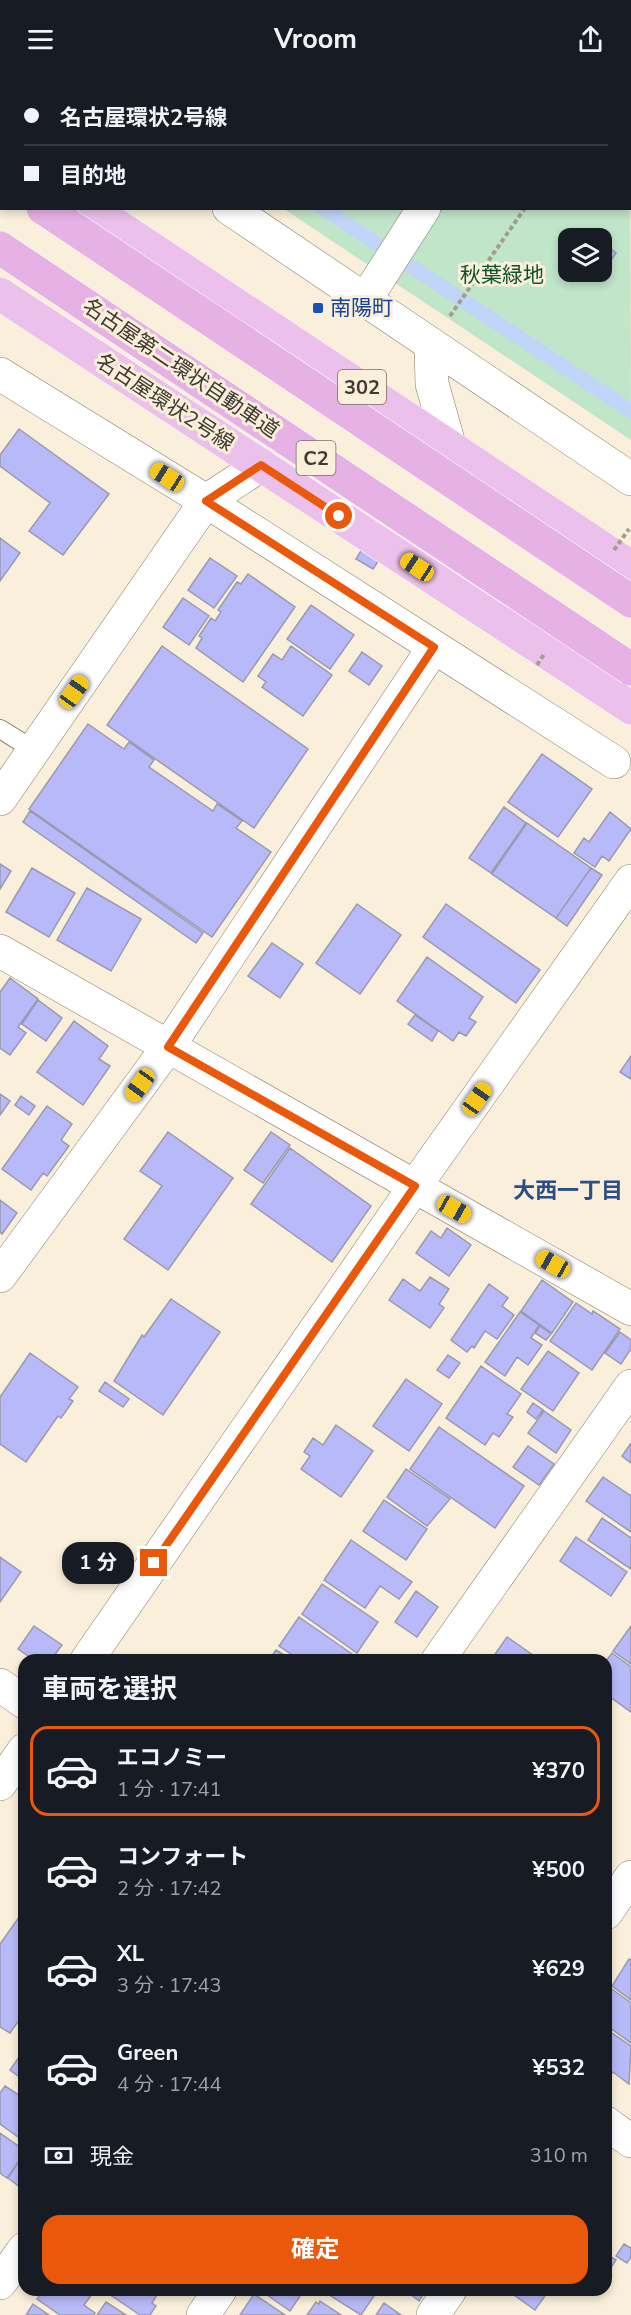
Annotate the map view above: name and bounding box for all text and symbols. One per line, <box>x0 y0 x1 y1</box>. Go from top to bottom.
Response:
text: Vroom <box>274 21 357 58</box>
icon: menu <box>24 23 57 56</box>
icon: share <box>574 23 607 56</box>
text: 名古屋環状2号線 <box>60 103 227 133</box>
text: 目的地 <box>60 161 126 191</box>
map controls <box>558 228 612 282</box>
button: layers <box>558 228 612 282</box>
park label: 秋葉緑地 <box>460 261 544 289</box>
street label: 名古屋第二環状自動車道 <box>77 292 285 444</box>
place label: 南陽町 <box>330 294 393 322</box>
marker: 南陽町 <box>311 301 325 315</box>
street label: 名古屋環状2号線 <box>90 347 240 457</box>
road number: 302 <box>338 370 386 404</box>
road number: C2 <box>296 441 336 475</box>
car <box>147 460 187 494</box>
route start <box>325 502 352 529</box>
car <box>397 550 437 584</box>
car <box>56 672 92 712</box>
car <box>122 1065 158 1105</box>
car <box>459 1079 495 1119</box>
district label: 大西一丁目 <box>513 1176 623 1206</box>
car <box>434 1192 474 1226</box>
car <box>533 1247 573 1281</box>
callout: 1 分 <box>61 1542 133 1584</box>
text: 1 分 <box>79 1549 117 1576</box>
route end <box>140 1549 167 1576</box>
text: 車両を選択 <box>42 1671 177 1708</box>
text: エコノミー <box>117 1743 227 1773</box>
icon: car <box>45 1744 99 1798</box>
text: ¥370 <box>532 1756 585 1786</box>
text: 1 分 · 17:41 <box>117 1776 222 1803</box>
text: コンフォート <box>117 1842 248 1872</box>
icon: car <box>45 1843 99 1897</box>
text: ¥500 <box>532 1855 585 1885</box>
text: 2 分 · 17:42 <box>117 1875 222 1902</box>
text: XL <box>117 1939 144 1969</box>
icon: car <box>45 1942 99 1996</box>
text: ¥629 <box>532 1954 585 1984</box>
text: 3 分 · 17:43 <box>117 1972 222 1999</box>
text: Green <box>117 2038 178 2068</box>
icon: car <box>45 2041 99 2095</box>
text: ¥532 <box>532 2053 585 2083</box>
text: 4 分 · 17:44 <box>117 2071 222 2098</box>
icon: cash <box>42 2139 75 2172</box>
text: 現金 <box>90 2142 134 2172</box>
text: 310 m <box>530 2142 588 2169</box>
button: 確定 <box>42 2215 588 2284</box>

